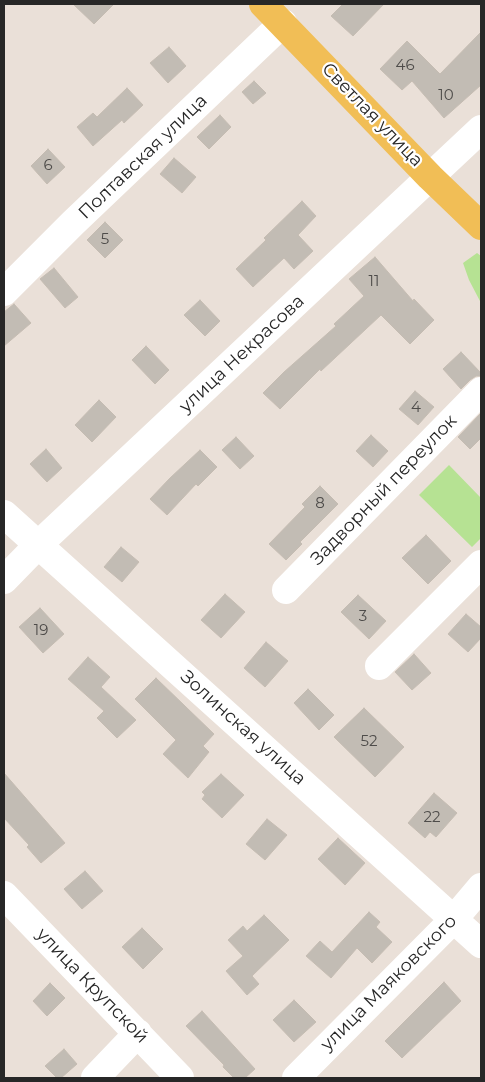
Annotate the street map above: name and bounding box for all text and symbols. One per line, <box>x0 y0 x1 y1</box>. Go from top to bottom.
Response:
house number: 46 <box>395 57 415 75</box>
street label: Светлая улица <box>317 59 427 171</box>
house number: 10 <box>438 87 454 105</box>
street label: Полтавская улица <box>74 90 212 224</box>
house number: 6 <box>43 157 53 175</box>
house number: 5 <box>101 231 109 249</box>
house number: 11 <box>369 273 379 291</box>
street label: улица Некрасова <box>175 291 309 417</box>
house number: 4 <box>411 399 421 417</box>
street label: Задворный переулок <box>306 410 462 570</box>
house number: 8 <box>315 495 325 513</box>
house number: 3 <box>359 608 367 626</box>
house number: 19 <box>34 622 48 640</box>
street label: Золинская улица <box>176 666 310 790</box>
house number: 52 <box>361 733 377 751</box>
house number: 22 <box>423 809 441 827</box>
street label: улица Маяковского <box>316 910 462 1056</box>
street label: улица Крупской <box>32 924 152 1048</box>

